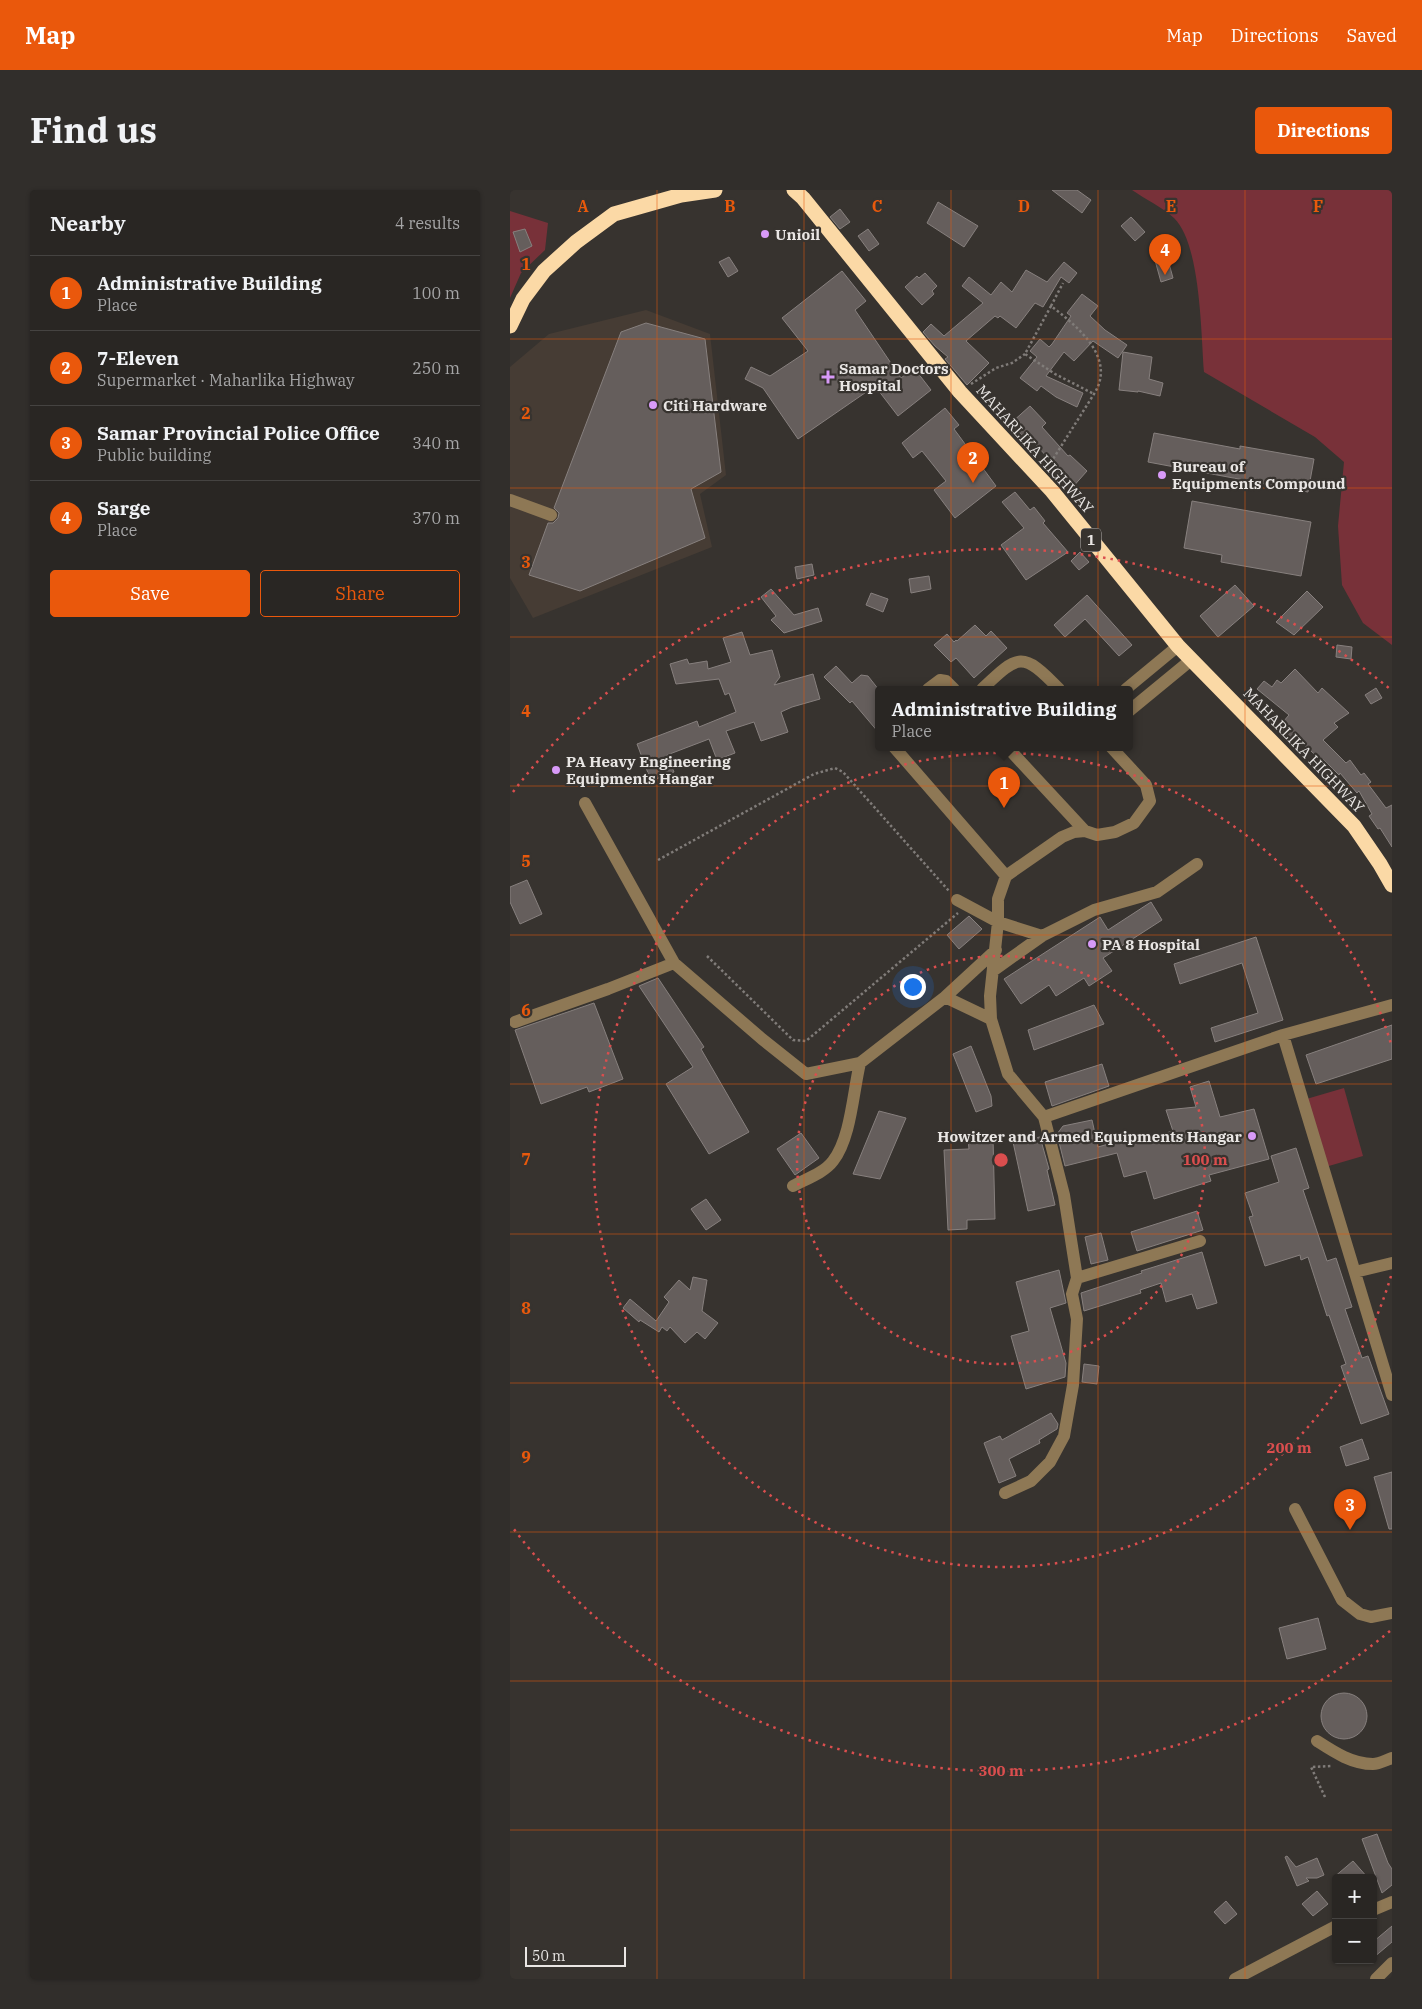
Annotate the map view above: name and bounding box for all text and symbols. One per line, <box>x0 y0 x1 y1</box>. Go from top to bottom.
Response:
text: Map <box>25 19 75 51</box>
text: Map <box>1166 24 1203 47</box>
text: Directions <box>1231 24 1319 47</box>
text: Saved <box>1347 24 1397 47</box>
text: Find us <box>30 107 157 153</box>
button: Directions <box>1255 107 1392 154</box>
text: A <box>577 196 589 216</box>
text: B <box>724 196 736 216</box>
text: C <box>872 196 882 216</box>
text: D <box>1018 196 1030 216</box>
text: E <box>1166 196 1176 216</box>
text: F <box>1313 196 1323 216</box>
text: Nearby <box>50 209 126 237</box>
text: 4 results <box>395 213 460 233</box>
place label: Unioil <box>775 225 820 244</box>
marker: Unioil <box>759 228 771 240</box>
pin: 4 <box>1149 234 1181 275</box>
text: 1 <box>521 254 531 274</box>
text: Administrative Building <box>97 271 322 295</box>
text: 1 <box>61 283 71 303</box>
text: 100 m <box>412 283 460 303</box>
text: Place <box>97 295 137 315</box>
text: 7-Eleven <box>97 346 179 370</box>
text: 2 <box>61 358 71 378</box>
text: 250 m <box>412 358 460 378</box>
place label: Samar Doctors Hospital <box>839 359 949 395</box>
text: Supermarket · Maharlika Highway <box>97 370 355 390</box>
marker: Samar Doctors Hospital <box>821 370 835 384</box>
street label: MAHARLIKA HIGHWAY <box>972 381 1098 518</box>
place label: Citi Hardware <box>663 396 767 415</box>
marker: Citi Hardware <box>647 399 659 411</box>
text: 2 <box>521 403 531 423</box>
text: Samar Provincial Police Office <box>97 421 380 445</box>
text: 3 <box>61 433 71 453</box>
text: 340 m <box>412 433 460 453</box>
pin: 2 <box>957 442 989 483</box>
text: Public building <box>97 445 211 465</box>
place label: Bureau of Equipments Compound <box>1172 457 1346 493</box>
marker: Bureau of Equipments Compound <box>1156 469 1168 481</box>
text: Sarge <box>97 496 151 520</box>
text: 4 <box>61 508 71 528</box>
text: 370 m <box>412 508 460 528</box>
text: Place <box>97 520 137 540</box>
road number: 1 <box>1081 528 1101 552</box>
text: 3 <box>521 552 531 572</box>
button: Save <box>50 570 250 617</box>
button: Share <box>260 570 460 617</box>
street label: MAHARLIKA HIGHWAY <box>1239 683 1369 817</box>
popup <box>875 686 1133 751</box>
text: Administrative Building <box>892 697 1116 721</box>
text: 4 <box>521 701 531 721</box>
text: Place <box>892 721 932 741</box>
place label: PA Heavy Engineering Equipments Hangar <box>566 752 731 788</box>
marker: PA Heavy Engineering Equipments Hangar <box>550 764 562 776</box>
pin: 1 <box>988 767 1020 808</box>
text: 5 <box>521 851 531 871</box>
place label: PA 8 Hospital <box>1102 935 1200 954</box>
marker: PA 8 Hospital <box>1086 938 1098 950</box>
your location <box>900 974 926 1000</box>
text: 6 <box>521 1000 531 1020</box>
place label: Howitzer and Armed Equipments Hangar <box>937 1127 1243 1146</box>
marker: Howitzer and Armed Equipments Hangar <box>1246 1130 1258 1142</box>
text: 7 <box>521 1149 531 1169</box>
text: 100 m <box>1182 1150 1228 1169</box>
centre of rings <box>992 1151 1010 1169</box>
text: 8 <box>521 1298 531 1318</box>
text: 200 m <box>1266 1438 1312 1457</box>
text: 9 <box>521 1447 531 1467</box>
pin: 3 <box>1334 1489 1366 1530</box>
text: 300 m <box>978 1761 1024 1780</box>
map controls <box>1332 1874 1377 1964</box>
button: + <box>1332 1874 1377 1919</box>
button: − <box>1332 1919 1377 1964</box>
scale bar <box>525 1944 626 1967</box>
text: 50 m <box>532 1947 565 1965</box>

